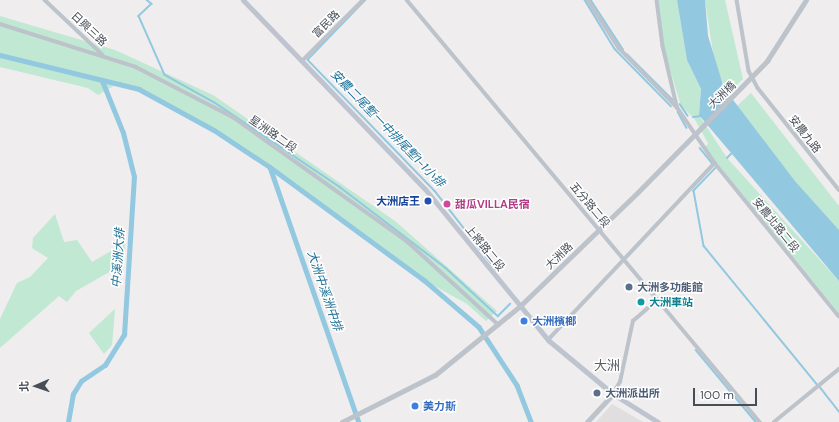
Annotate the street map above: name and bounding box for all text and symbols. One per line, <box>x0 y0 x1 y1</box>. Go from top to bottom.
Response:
street label: 富民路 <box>310 8 342 40</box>
street label: 日興三路 <box>68 9 110 49</box>
water label: 安農二尾塹一中排尾塹1-1小排 <box>327 67 447 191</box>
street label: 大洲橋 <box>706 79 738 111</box>
street label: 星洲路二段 <box>247 113 299 155</box>
street label: 安農九路 <box>786 113 824 155</box>
street label: 五分路二段 <box>567 180 613 230</box>
place label: 大洲店王 <box>376 194 420 208</box>
street label: 安農北路二段 <box>750 195 802 255</box>
marker: 大洲店王 <box>423 196 433 206</box>
place label: 甜瓜VILLA民宿 <box>455 197 530 211</box>
marker: 甜瓜VILLA民宿 <box>442 199 452 209</box>
street label: 上將路二段 <box>463 222 507 274</box>
water label: 中溪洲大排 <box>110 228 128 288</box>
street label: 大洲路 <box>543 240 575 272</box>
water label: 大洲中溪洲中排 <box>304 249 344 333</box>
place label: 大洲多功能館 <box>637 280 703 294</box>
marker: 大洲多功能館 <box>624 282 634 292</box>
place label: 大洲車站 <box>649 295 693 309</box>
marker: 大洲車站 <box>636 297 646 307</box>
place label: 大洲檳榔 <box>532 314 576 328</box>
marker: 大洲檳榔 <box>519 316 529 326</box>
district label: 大洲 <box>594 358 620 374</box>
north arrow <box>16 366 56 406</box>
scale bar <box>695 380 759 406</box>
text: 北 <box>17 381 31 392</box>
place label: 大洲派出所 <box>605 386 660 400</box>
text: 100 m <box>700 387 734 403</box>
marker: 大洲派出所 <box>592 388 602 398</box>
place label: 美力斯 <box>423 399 456 413</box>
marker: 美力斯 <box>410 401 420 411</box>

